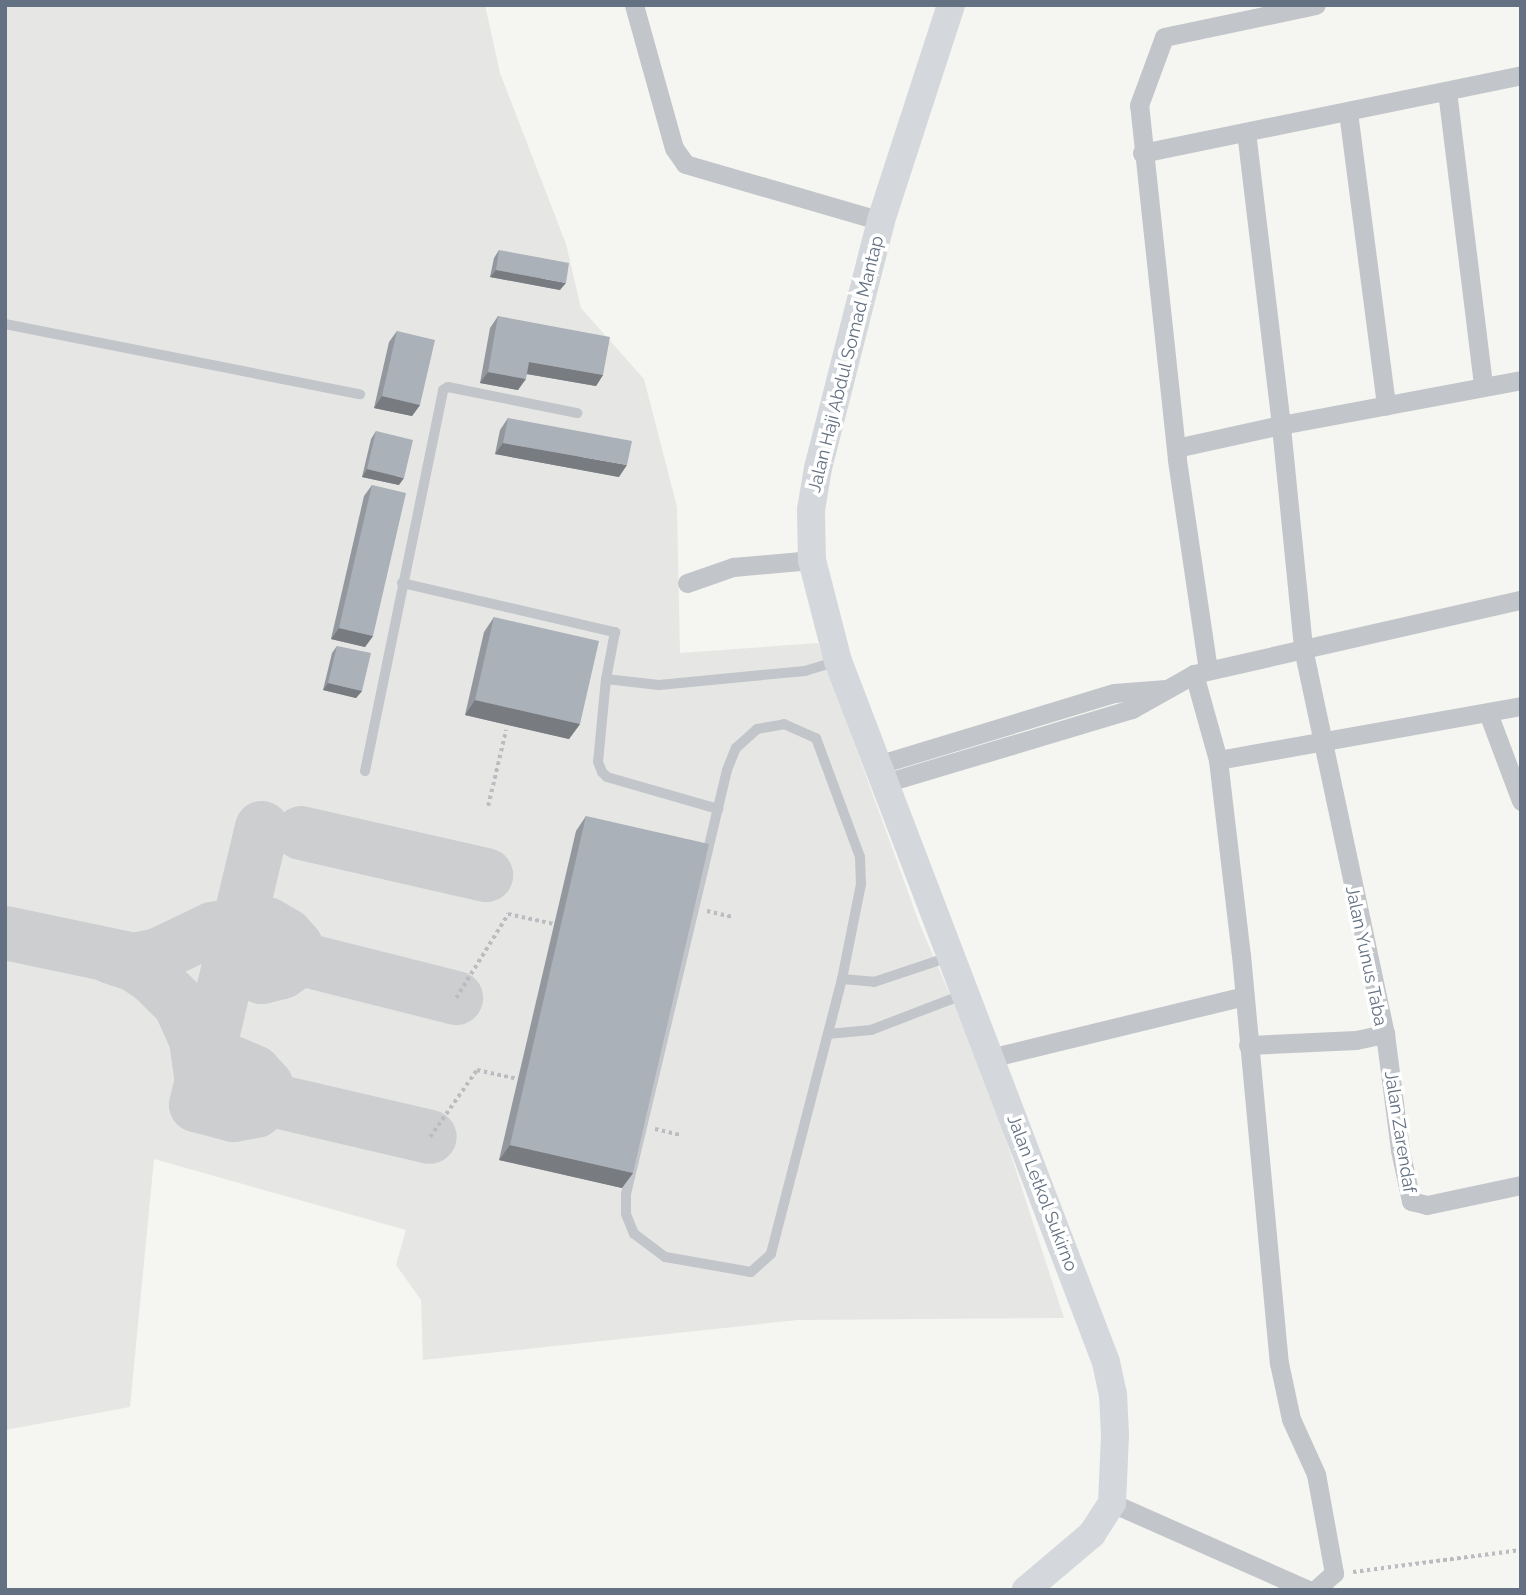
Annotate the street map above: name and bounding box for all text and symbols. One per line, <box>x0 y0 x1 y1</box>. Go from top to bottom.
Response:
street label: Jalan Haji Abdul Somad Mantap <box>803 233 889 495</box>
street label: Jalan Yunus Taba <box>1340 883 1392 1029</box>
street label: Jalan Zarendaf <box>1380 1069 1420 1195</box>
street label: Jalan Letkol Sukirno <box>1002 1111 1082 1275</box>

